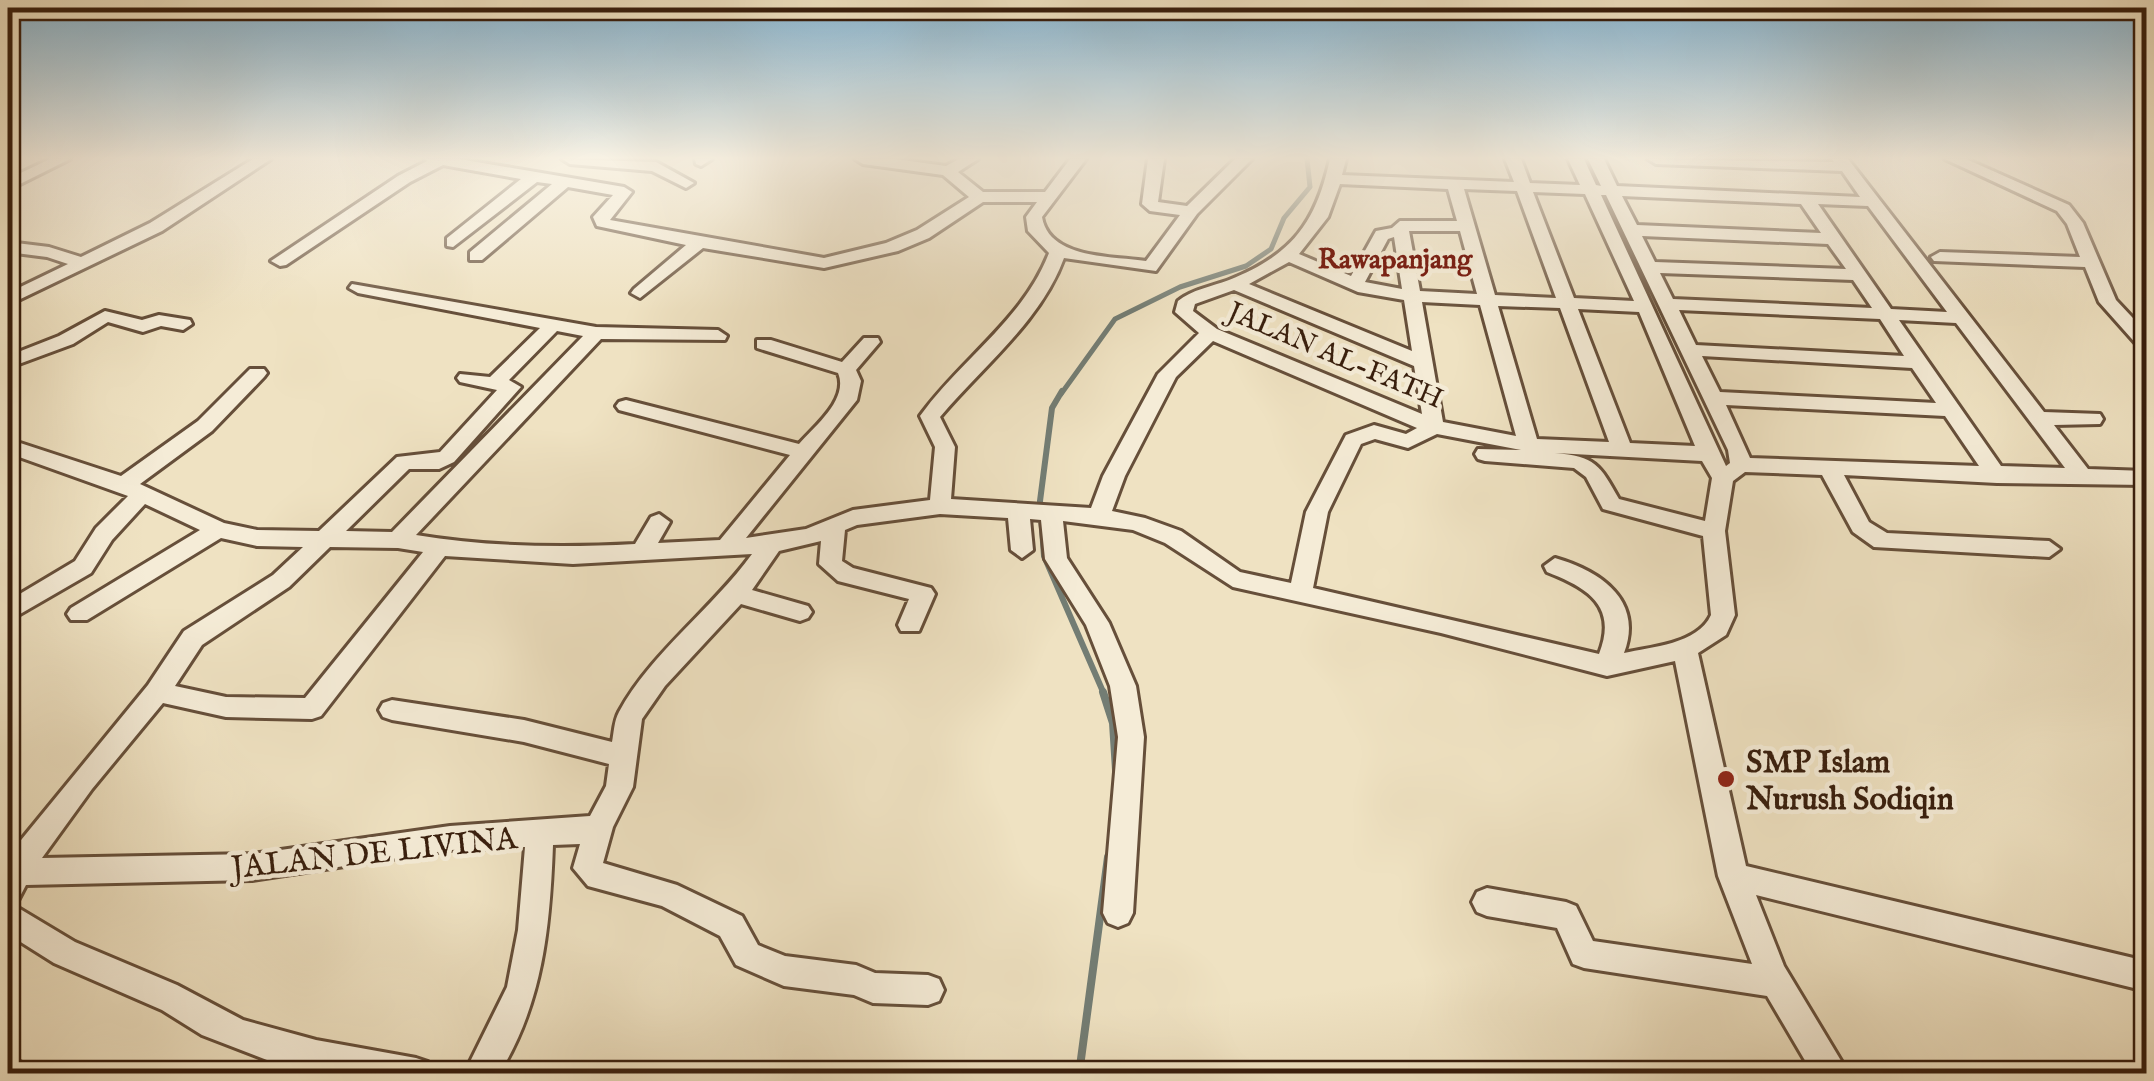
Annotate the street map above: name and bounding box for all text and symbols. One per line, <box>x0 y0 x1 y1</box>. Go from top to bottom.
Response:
district label: Rawapanjang <box>1318 243 1473 278</box>
street label: JALAN AL-FATH <box>1219 294 1448 417</box>
place label: SMP Islam Nurush Sodiqin <box>1745 743 1954 821</box>
marker: SMP Islam Nurush Sodiqin <box>1715 768 1737 790</box>
street label: JALAN DE LIVINA <box>226 819 521 890</box>

